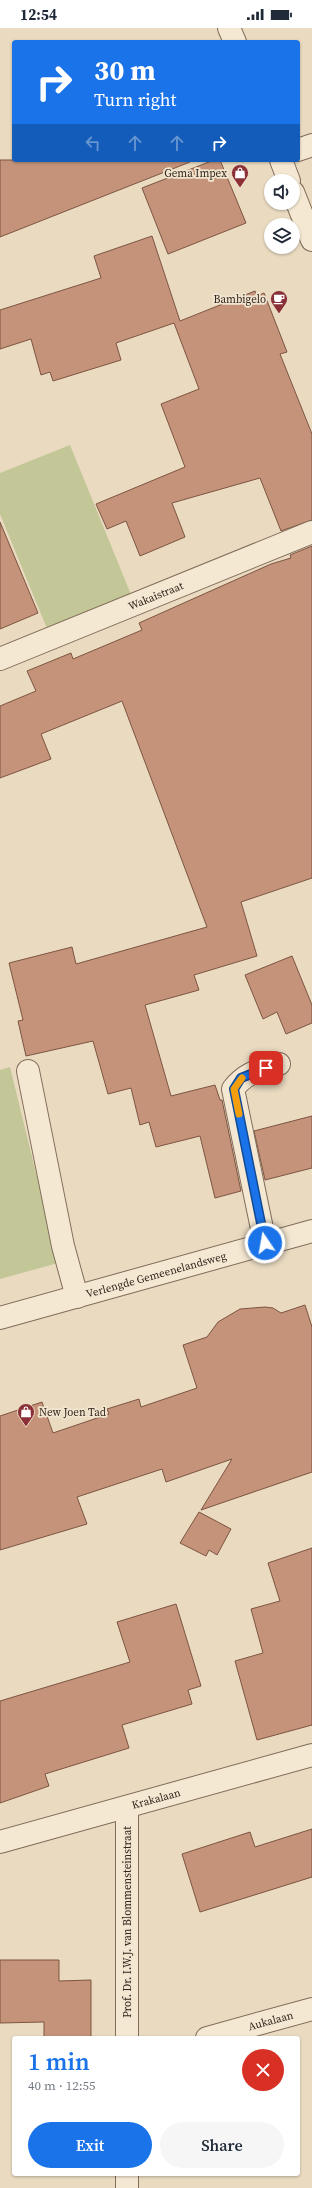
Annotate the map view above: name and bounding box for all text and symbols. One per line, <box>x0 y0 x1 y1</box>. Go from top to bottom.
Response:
text: 12:54 <box>20 4 57 25</box>
text: 30 m <box>94 51 156 89</box>
icon: right <box>28 56 80 108</box>
text: Turn right <box>94 87 176 112</box>
icon: left <box>82 132 104 154</box>
icon: ahead <box>124 132 146 154</box>
icon: ahead <box>166 132 188 154</box>
icon: right <box>208 132 230 154</box>
shop icon: Gema Impex <box>230 163 250 188</box>
place label: Gema Impex <box>164 166 227 181</box>
map controls <box>264 174 300 254</box>
button: sound <box>264 174 300 210</box>
button: layers <box>264 218 300 254</box>
cafe icon: Bambigelo <box>269 289 289 314</box>
place label: Bambigelo <box>214 292 266 307</box>
street label: Wakaistraat <box>126 578 186 614</box>
pin <box>249 1051 283 1085</box>
icon: arrive <box>255 1057 277 1079</box>
position arrow <box>244 1222 286 1264</box>
street label: Verlengde Gemeenelandsweg <box>84 1248 228 1302</box>
shop icon: New Joen Tad <box>16 1402 36 1427</box>
place label: New Joen Tad <box>39 1405 107 1420</box>
street label: Krakalaan <box>130 1785 183 1813</box>
street label: Prof. Dr. I.W.J. van Blommensteinstraat <box>120 1826 135 2018</box>
street label: Aukalaan <box>247 2007 295 2034</box>
text: 1 min <box>28 2045 90 2078</box>
button: close <box>242 2049 284 2091</box>
text: 40 m · 12:55 <box>28 2077 96 2094</box>
button: Exit <box>28 2122 152 2168</box>
button: Share <box>160 2122 284 2168</box>

